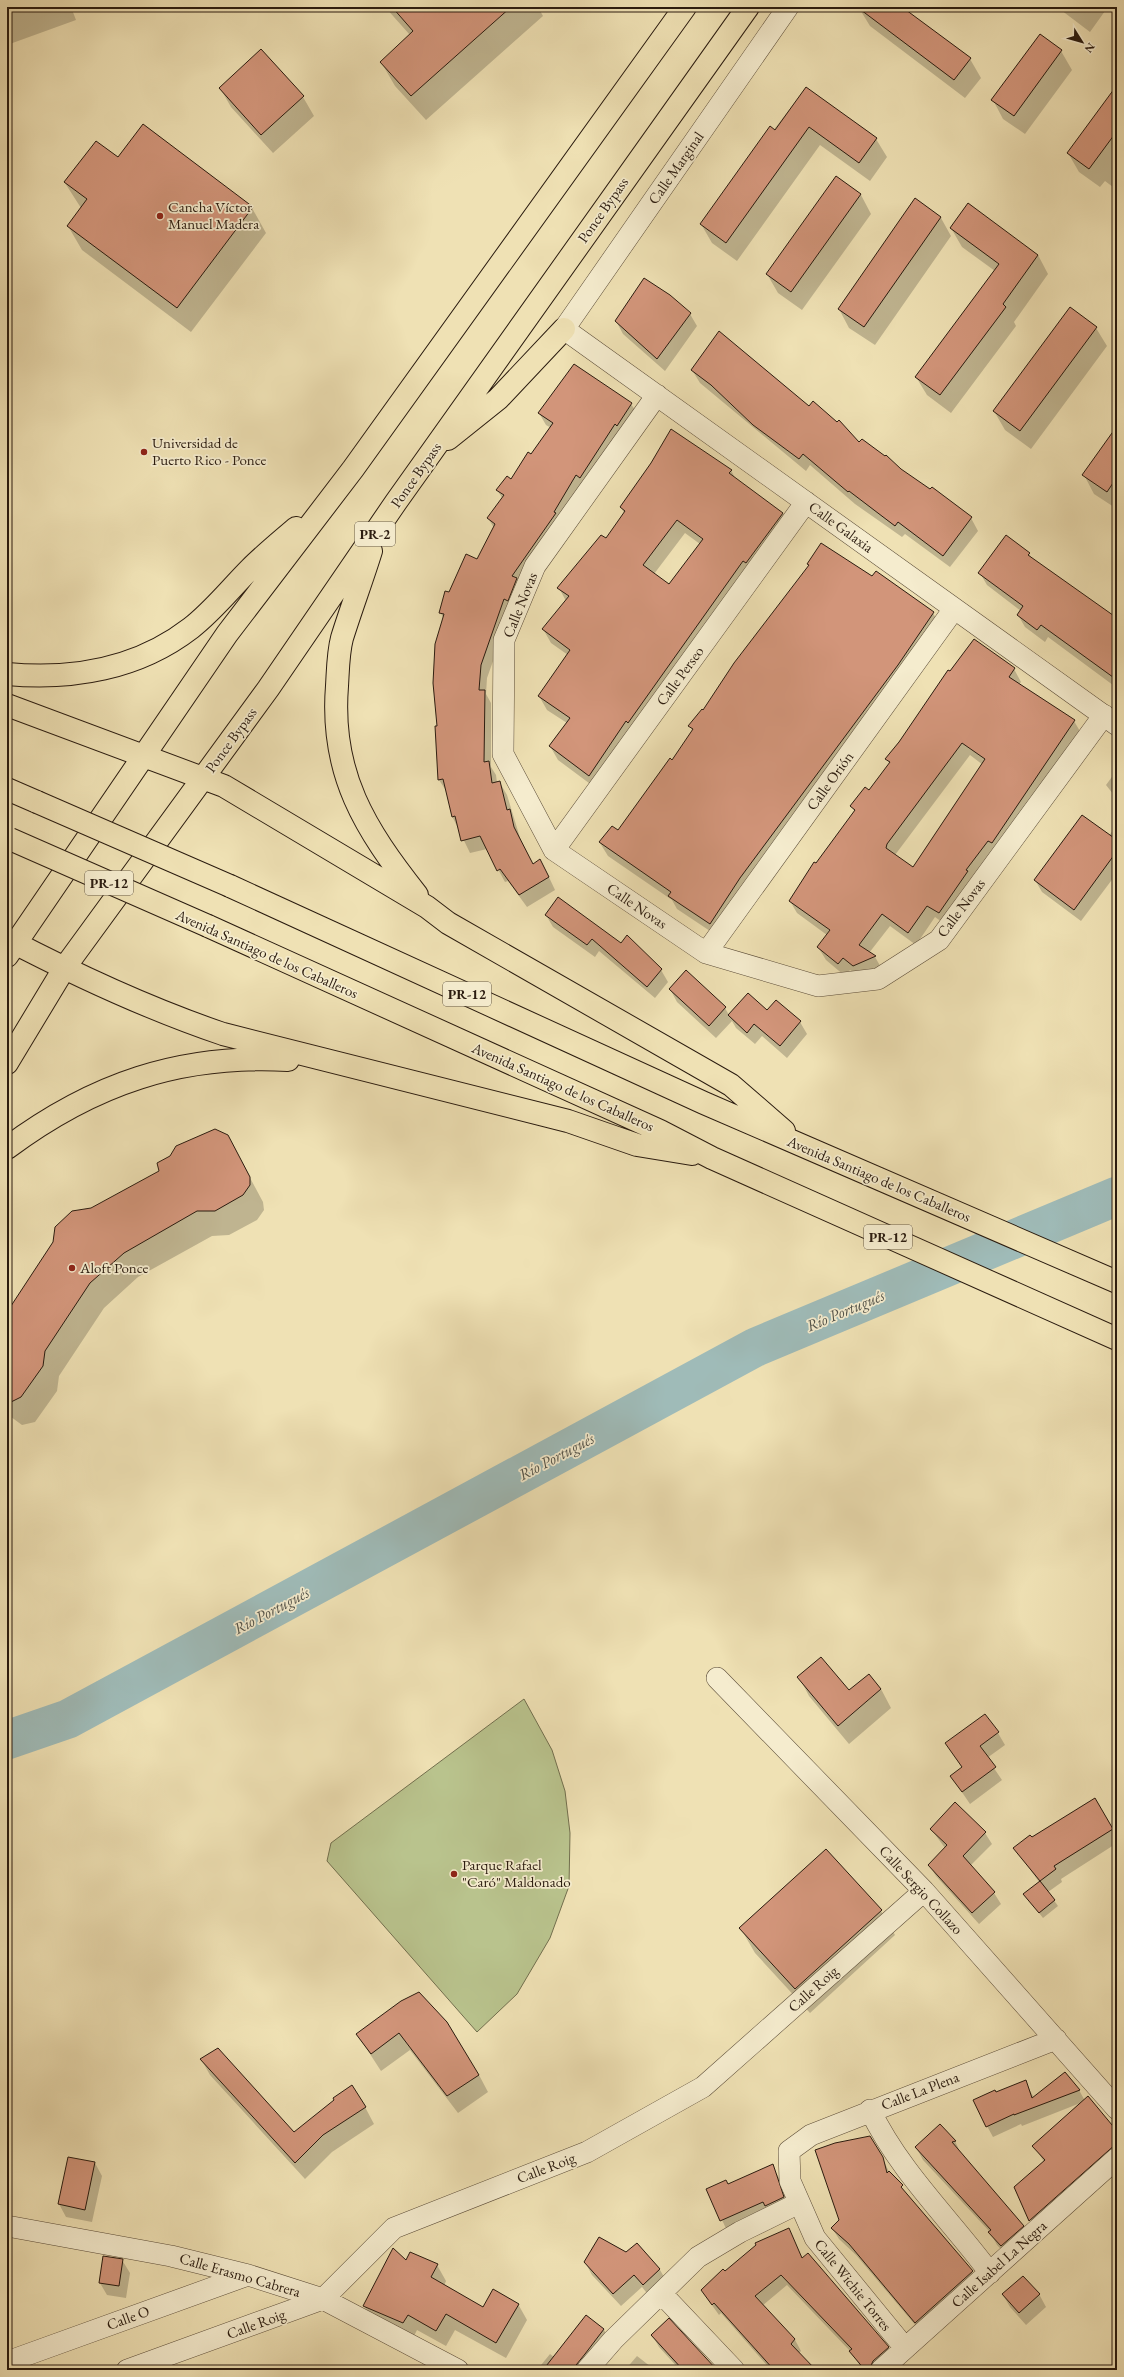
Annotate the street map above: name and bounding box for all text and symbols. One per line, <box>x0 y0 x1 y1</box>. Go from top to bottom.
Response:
north arrow <box>1062 22 1102 62</box>
text: N <box>1082 40 1098 56</box>
street label: Calle Marginal <box>644 127 708 208</box>
street label: Ponce Bypass <box>573 173 632 246</box>
place label: Cancha Víctor Manuel Madera <box>168 197 259 233</box>
marker: Cancha Víctor Manuel Madera <box>155 211 165 221</box>
place label: Universidad de Puerto Rico - Ponce <box>152 433 267 469</box>
street label: Ponce Bypass <box>386 438 445 511</box>
marker: Universidad de Puerto Rico - Ponce <box>139 447 149 457</box>
street label: Calle Galaxia <box>805 497 877 556</box>
road number: PR-2 <box>355 522 395 546</box>
street label: Calle Novas <box>498 569 541 640</box>
street label: Calle Perseo <box>652 642 708 709</box>
street label: Ponce Bypass <box>201 703 261 776</box>
street label: Calle Orión <box>802 747 857 814</box>
road number: PR-12 <box>85 871 133 895</box>
street label: Calle Novas <box>932 874 989 941</box>
street label: Calle Novas <box>603 878 671 933</box>
street label: Avenida Santiago de los Caballeros <box>172 904 361 1002</box>
road number: PR-12 <box>443 982 491 1006</box>
street label: Avenida Santiago de los Caballeros <box>468 1037 657 1135</box>
street label: Avenida Santiago de los Caballeros <box>784 1131 974 1226</box>
road number: PR-12 <box>864 1225 912 1249</box>
place label: Aloft Ponce <box>79 1258 149 1277</box>
marker: Aloft Ponce <box>67 1263 77 1273</box>
water label: Río Portugués <box>803 1284 888 1336</box>
water label: Río Portugués <box>515 1427 598 1485</box>
water label: Río Portugués <box>230 1581 313 1639</box>
street label: Calle Sergio Collazo <box>875 1841 968 1938</box>
place label: Parque Rafael "Caró" Maldonado <box>462 1855 571 1891</box>
marker: Parque Rafael "Caró" Maldonado <box>449 1869 459 1879</box>
street label: Calle Roig <box>784 1961 842 2016</box>
street label: Calle La Plena <box>878 2067 962 2114</box>
street label: Calle Roig <box>514 2148 578 2187</box>
street label: Calle Isabel La Negra <box>947 2216 1050 2311</box>
street label: Calle Wichie Torres <box>811 2235 896 2335</box>
street label: Calle Erasmo Cabrera <box>177 2248 303 2301</box>
street label: Calle O <box>104 2301 152 2334</box>
street label: Calle Roig <box>224 2304 288 2343</box>

